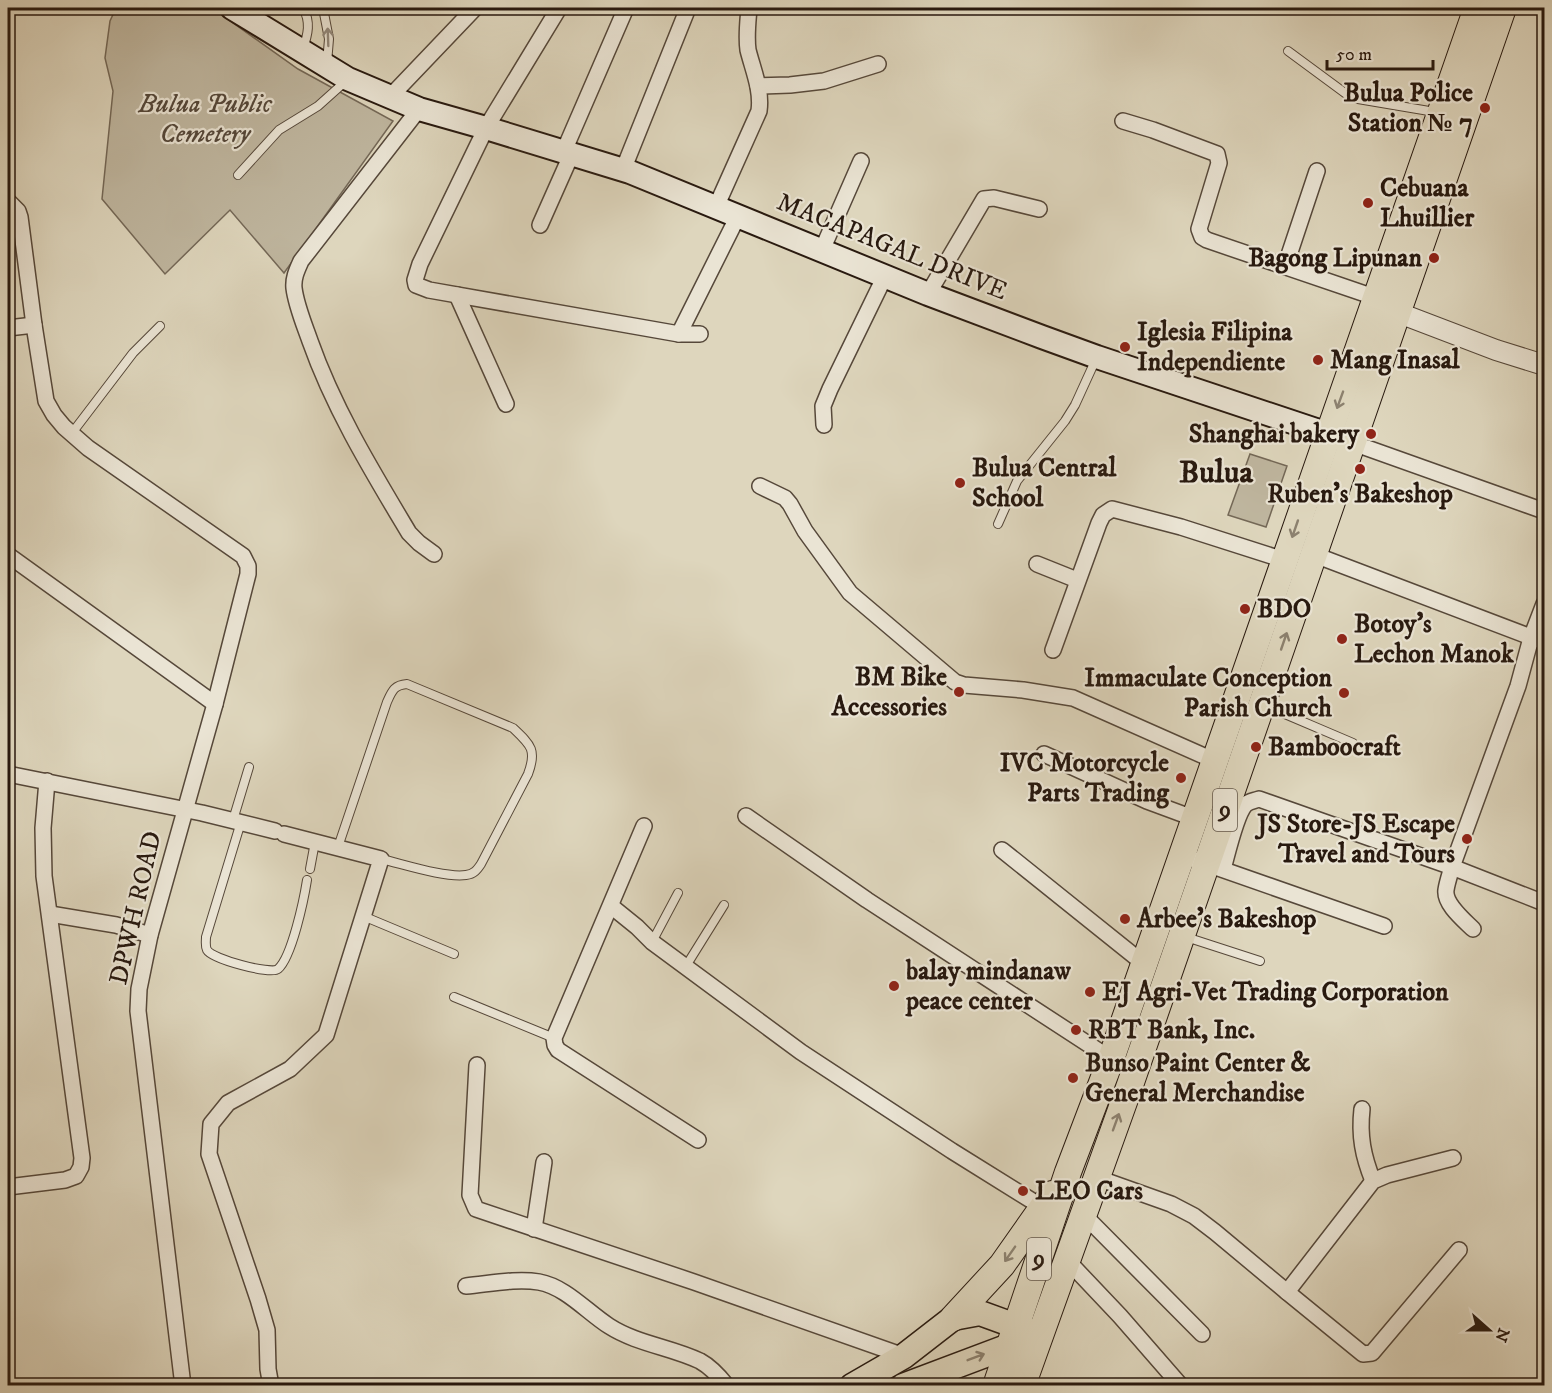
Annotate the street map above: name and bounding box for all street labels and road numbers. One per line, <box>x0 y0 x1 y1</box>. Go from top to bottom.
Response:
street label: MACAPAGAL DRIVE <box>772 186 1012 308</box>
road number: 9 <box>1213 789 1237 831</box>
street label: DPWH ROAD <box>102 828 170 988</box>
road number: 9 <box>1027 1238 1051 1280</box>

